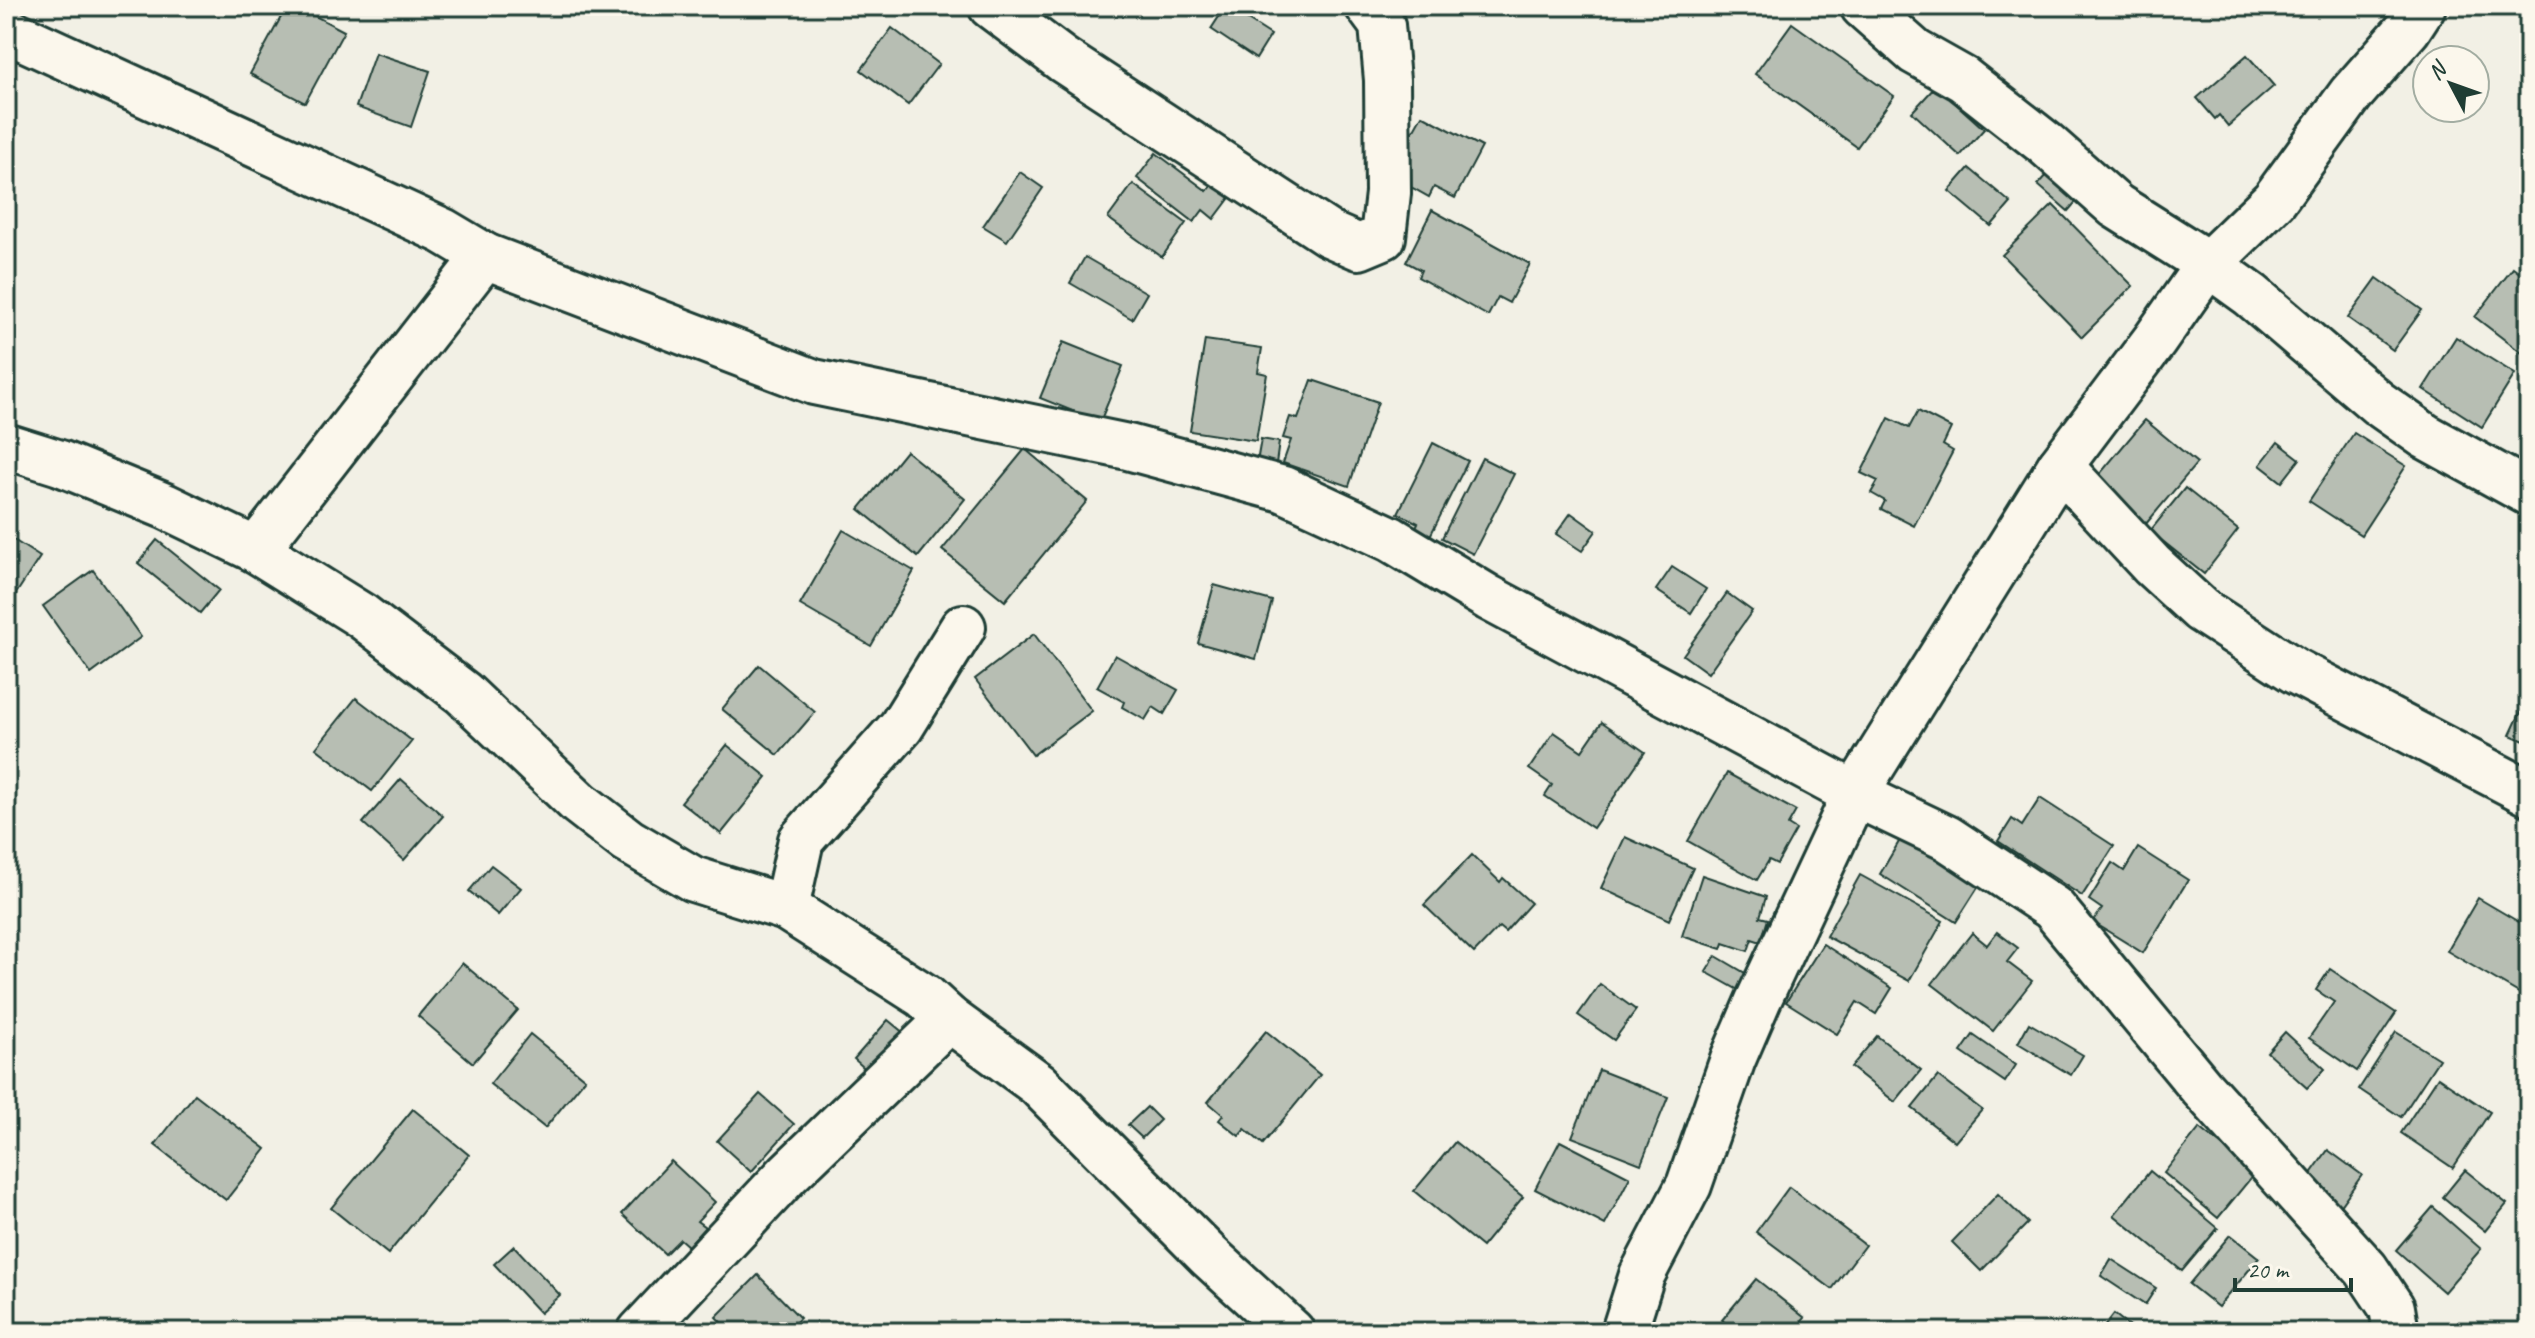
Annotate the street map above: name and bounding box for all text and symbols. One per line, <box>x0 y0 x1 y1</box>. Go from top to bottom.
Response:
north arrow <box>2411 44 2491 124</box>
text: N <box>2422 55 2454 86</box>
scale bar <box>2235 1242 2351 1292</box>
text: 20 m <box>2247 1255 2290 1285</box>

